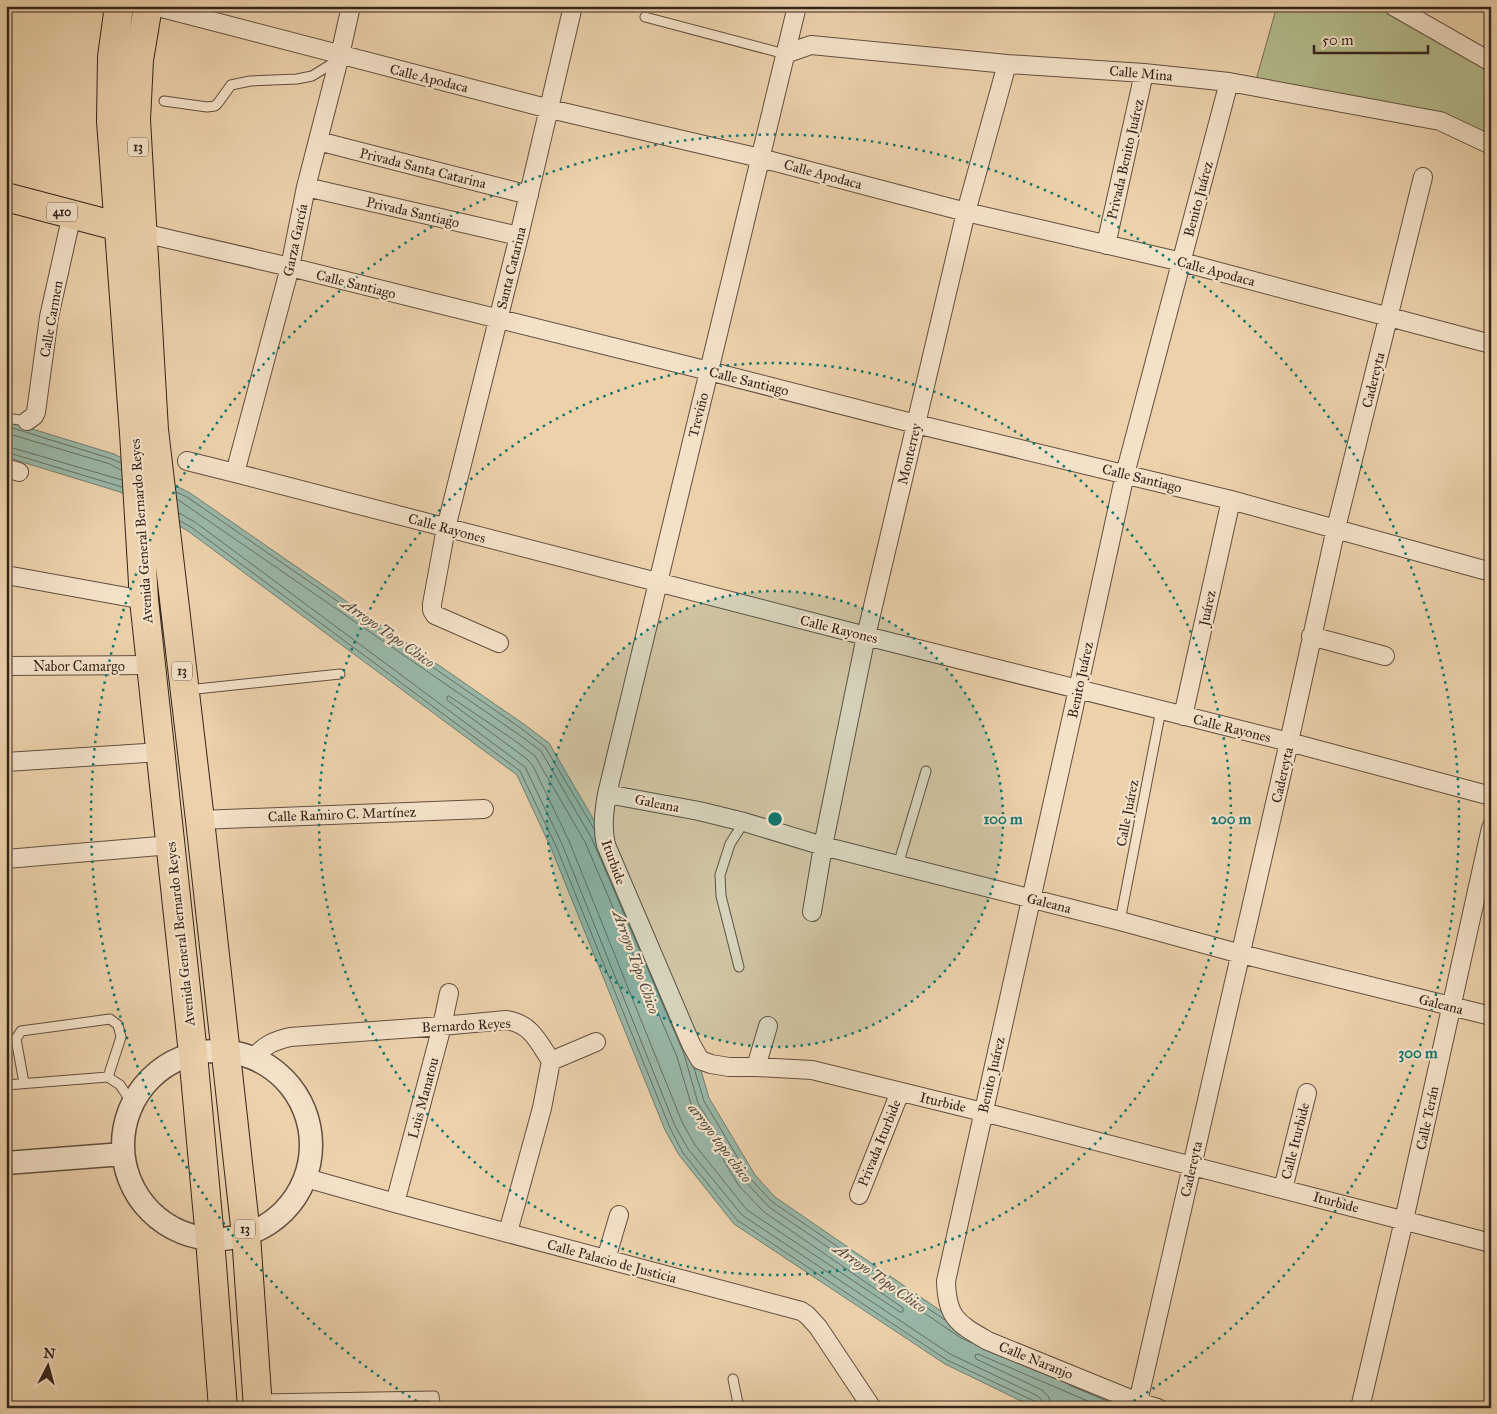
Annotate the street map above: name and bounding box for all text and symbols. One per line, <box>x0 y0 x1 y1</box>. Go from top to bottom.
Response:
scale bar <box>1314 22 1428 54</box>
text: 50 m <box>1322 31 1354 49</box>
street label: Calle Apodaca <box>388 61 470 96</box>
street label: Calle Mina <box>1109 62 1173 85</box>
street label: Privada Benito Juárez <box>1103 97 1149 221</box>
road number: 13 <box>128 138 148 156</box>
street label: Privada Santa Catarina <box>358 145 488 192</box>
street label: Calle Apodaca <box>782 156 864 193</box>
street label: Benito Juárez <box>1180 159 1218 239</box>
street label: Privada Santiago <box>365 193 461 231</box>
road number: 410 <box>47 202 77 222</box>
street label: Garza García <box>280 202 311 278</box>
street label: Santa Catarina <box>493 225 530 311</box>
street label: Calle Apodaca <box>1175 253 1257 290</box>
street label: Calle Santiago <box>314 266 398 303</box>
street label: Calle Carmen <box>36 279 67 359</box>
street label: Cadereyta <box>1358 351 1389 410</box>
street label: Calle Santiago <box>707 363 791 400</box>
street label: Treviño <box>685 391 712 439</box>
street label: Monterrey <box>894 421 925 486</box>
street label: Avenida General Bernardo Reyes <box>127 438 157 625</box>
street label: Calle Santiago <box>1100 460 1184 497</box>
street label: Calle Rayones <box>406 510 487 547</box>
street label: Juárez <box>1195 588 1221 630</box>
water label: Arroyo Topo Chico <box>336 593 438 673</box>
street label: Calle Rayones <box>798 612 880 647</box>
street label: Benito Juárez <box>1064 640 1098 720</box>
street label: Nabor Camargo <box>33 658 125 675</box>
road number: 13 <box>172 661 192 680</box>
street label: Calle Rayones <box>1191 711 1273 746</box>
street label: Cadereyta <box>1268 746 1297 805</box>
street label: Calle Juárez <box>1113 778 1143 848</box>
street label: Galeana <box>633 791 681 816</box>
street label: Calle Ramiro C. Martínez <box>268 803 417 826</box>
centre of rings <box>766 810 784 828</box>
text: 100 m <box>983 810 1023 828</box>
text: 200 m <box>1211 810 1252 828</box>
street label: Iturbide <box>598 837 630 887</box>
street label: Avenida General Bernardo Reyes <box>162 841 199 1028</box>
street label: Galeana <box>1025 890 1073 917</box>
water label: Arroyo Topo Chico <box>607 906 663 1017</box>
street label: Galeana <box>1417 991 1465 1018</box>
street label: Bernardo Reyes <box>421 1015 511 1036</box>
street label: Benito Juárez <box>974 1035 1010 1115</box>
text: 300 m <box>1398 1044 1438 1063</box>
street label: Luis Manatou <box>405 1055 443 1141</box>
street label: Calle Terán <box>1412 1084 1443 1152</box>
street label: Iturbide <box>918 1089 968 1116</box>
street label: Privada Iturbide <box>854 1097 905 1189</box>
water label: arroyo topo chico <box>683 1099 756 1187</box>
street label: Calle Iturbide <box>1278 1101 1313 1181</box>
street label: Cadereyta <box>1177 1140 1206 1199</box>
street label: Iturbide <box>1311 1188 1361 1217</box>
road number: 13 <box>235 1220 255 1238</box>
street label: Calle Palacio de Justicia <box>545 1236 679 1288</box>
water label: Arroyo Topo Chico <box>828 1238 930 1318</box>
street label: Calle Naranjo <box>996 1338 1075 1383</box>
north arrow <box>22 1342 72 1392</box>
text: N <box>43 1344 56 1363</box>

